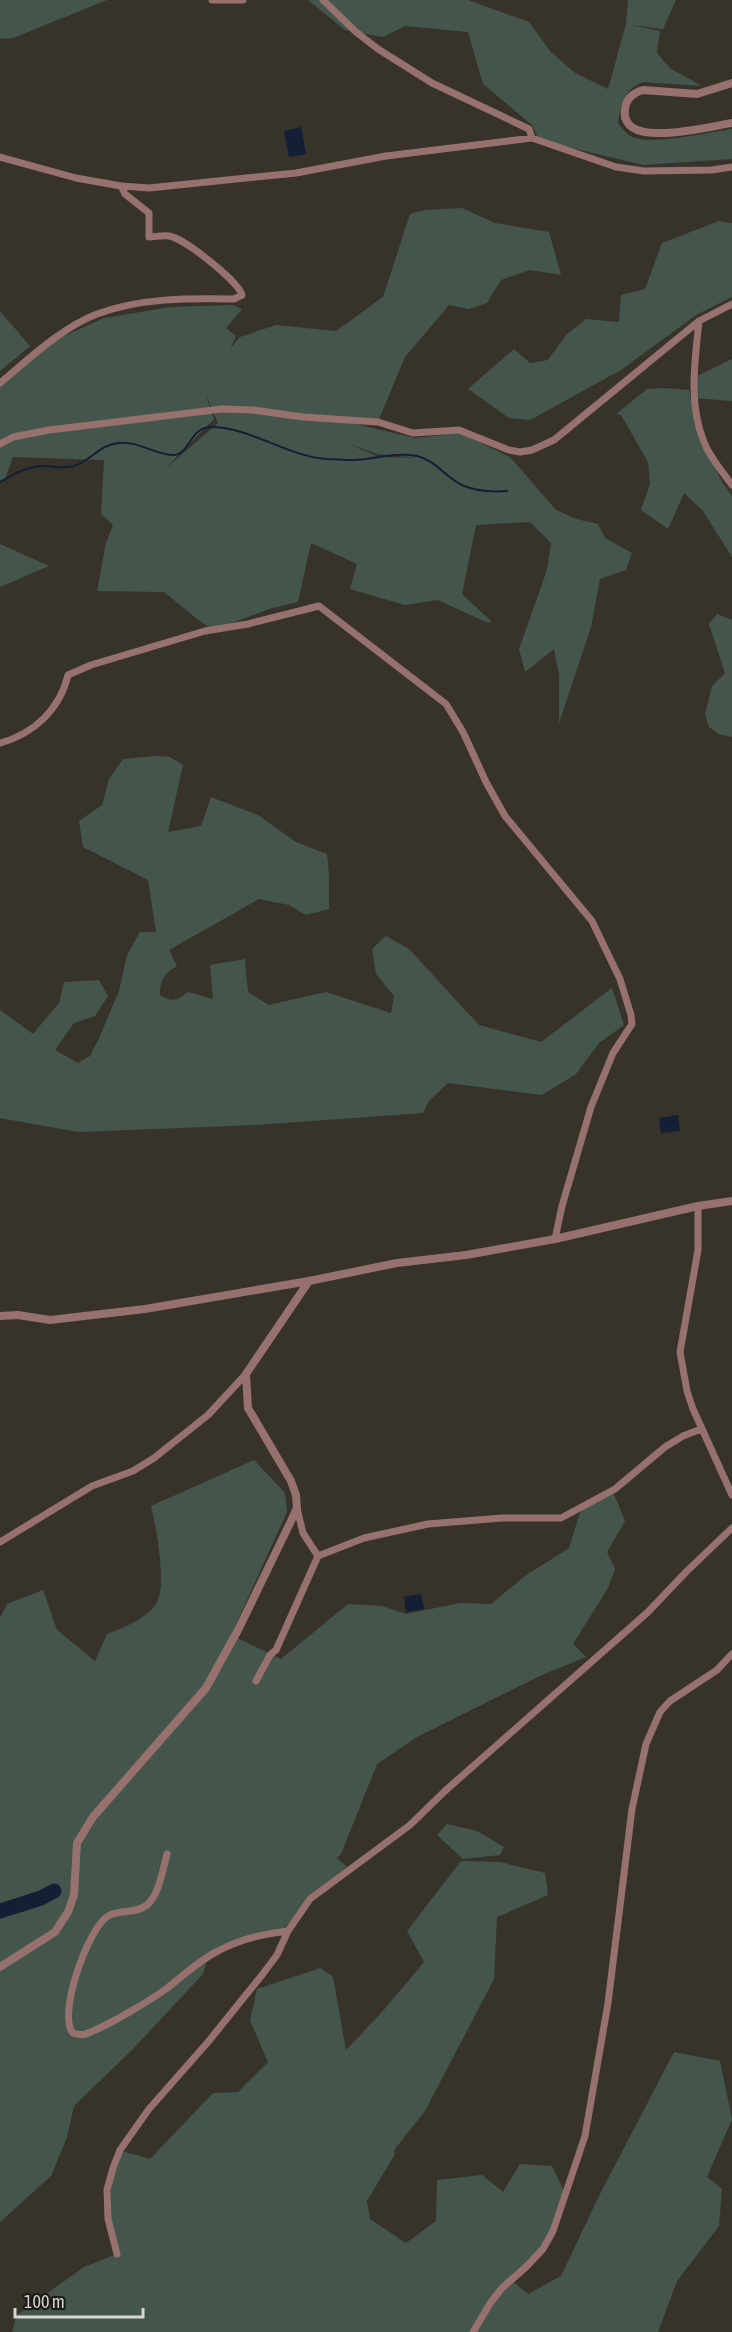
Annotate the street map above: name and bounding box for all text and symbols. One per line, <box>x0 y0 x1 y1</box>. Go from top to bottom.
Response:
scale bar <box>15 2281 142 2319</box>
text: 100 m <box>24 2291 65 2312</box>

